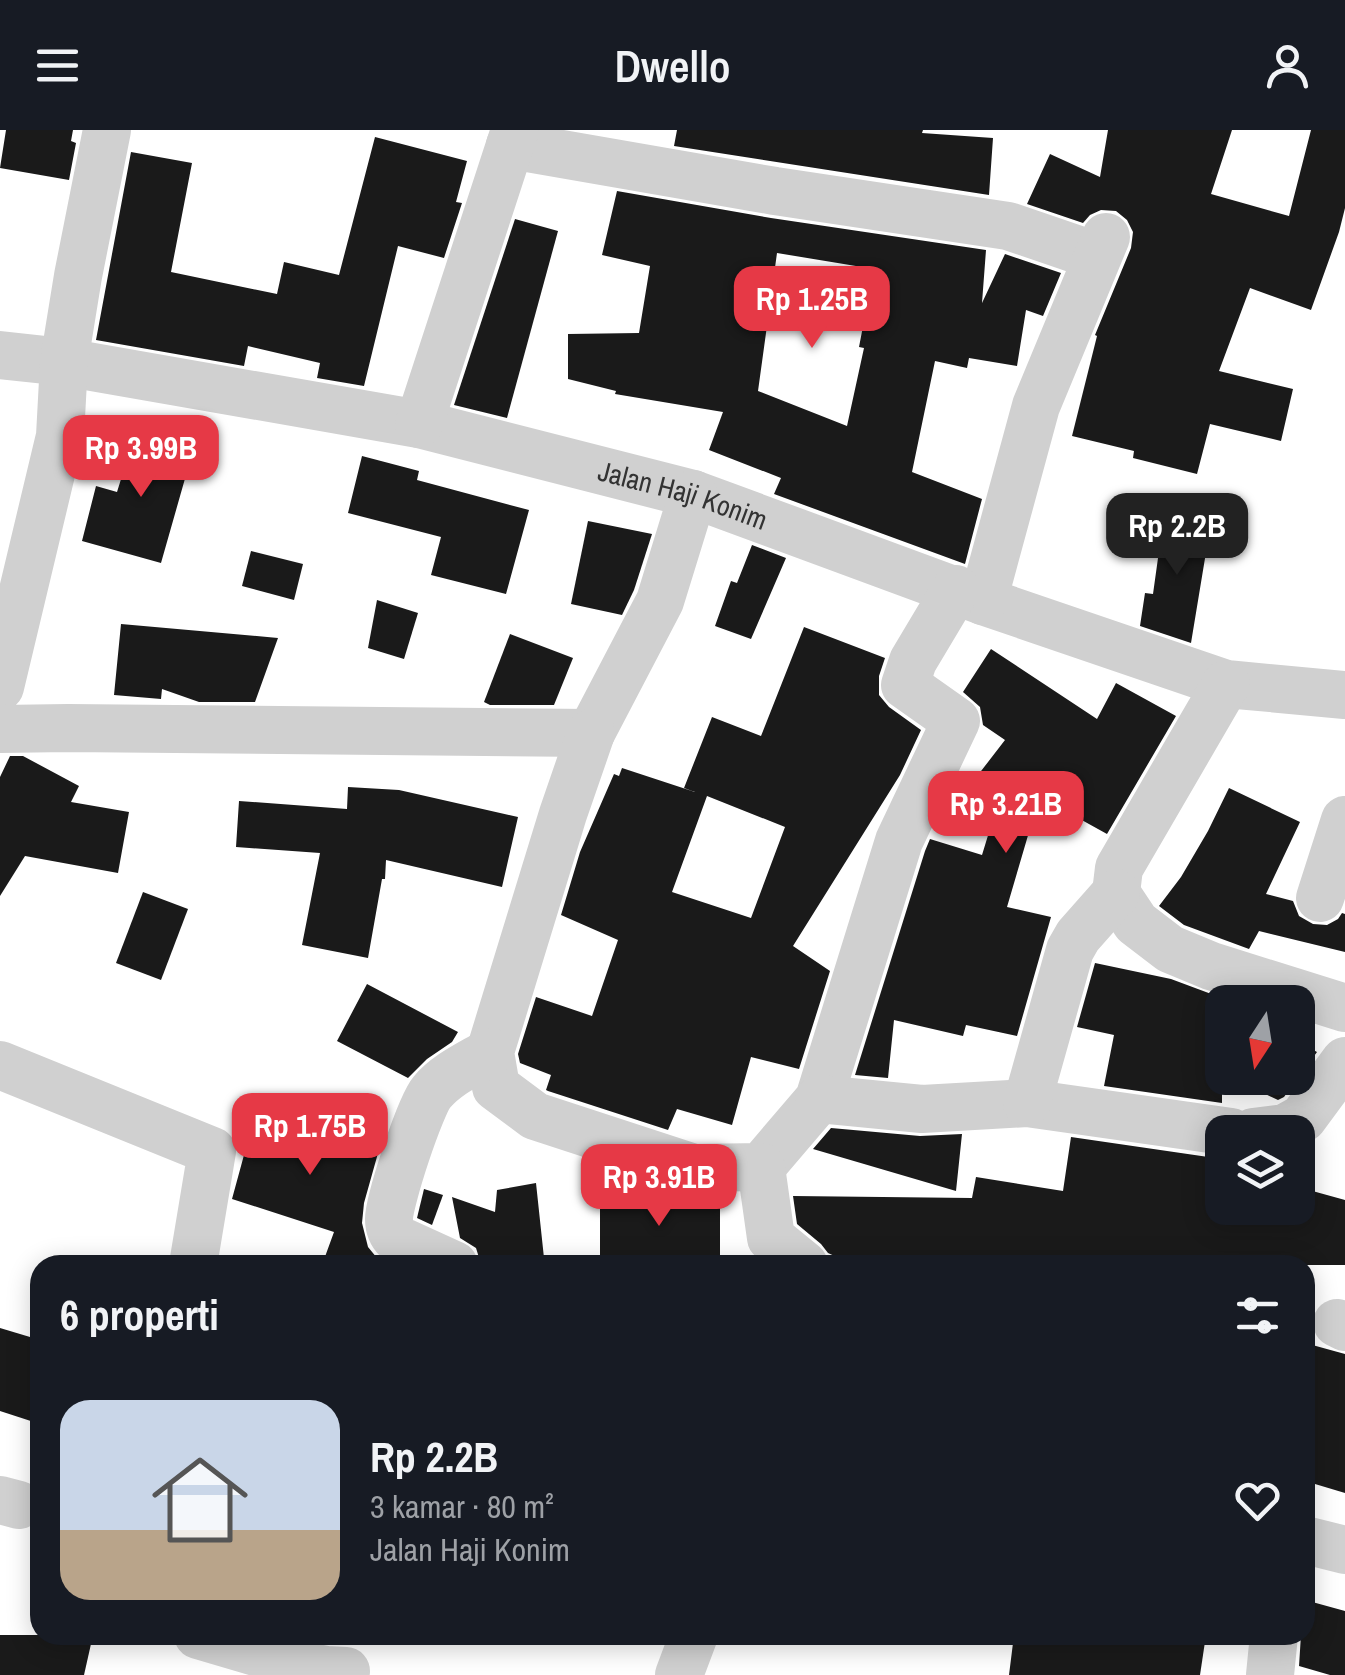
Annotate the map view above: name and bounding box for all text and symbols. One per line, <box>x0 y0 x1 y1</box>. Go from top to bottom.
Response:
text: Dwello <box>614 35 731 96</box>
icon: menu <box>30 38 85 93</box>
icon: person <box>1260 38 1315 93</box>
pin: Rp 1.25B <box>709 266 915 351</box>
text: Rp 1.25B <box>756 277 868 320</box>
pin: Rp 3.99B <box>38 415 244 500</box>
text: Rp 3.99B <box>85 426 197 469</box>
street label: Jalan Haji Konim <box>594 452 773 539</box>
pin: Rp 2.2B <box>1085 493 1269 578</box>
text: Rp 2.2B <box>1128 504 1226 547</box>
pin: Rp 3.21B <box>903 771 1109 856</box>
text: Rp 3.21B <box>950 782 1062 825</box>
north arrow <box>1205 985 1315 1095</box>
map controls <box>1205 985 1315 1225</box>
pin: Rp 1.75B <box>207 1093 413 1178</box>
text: Rp 1.75B <box>254 1104 366 1147</box>
button: layers <box>1205 1115 1315 1225</box>
pin: Rp 3.91B <box>556 1144 762 1229</box>
text: Rp 3.91B <box>603 1155 715 1198</box>
text: 6 properti <box>60 1287 219 1343</box>
icon: filters <box>1230 1288 1285 1343</box>
text: Rp 2.2B <box>370 1429 498 1485</box>
icon: home <box>140 1440 260 1560</box>
icon: heart <box>1230 1473 1285 1528</box>
text: 3 kamar · 80 m² <box>370 1485 554 1528</box>
text: Jalan Haji Konim <box>370 1528 570 1571</box>

